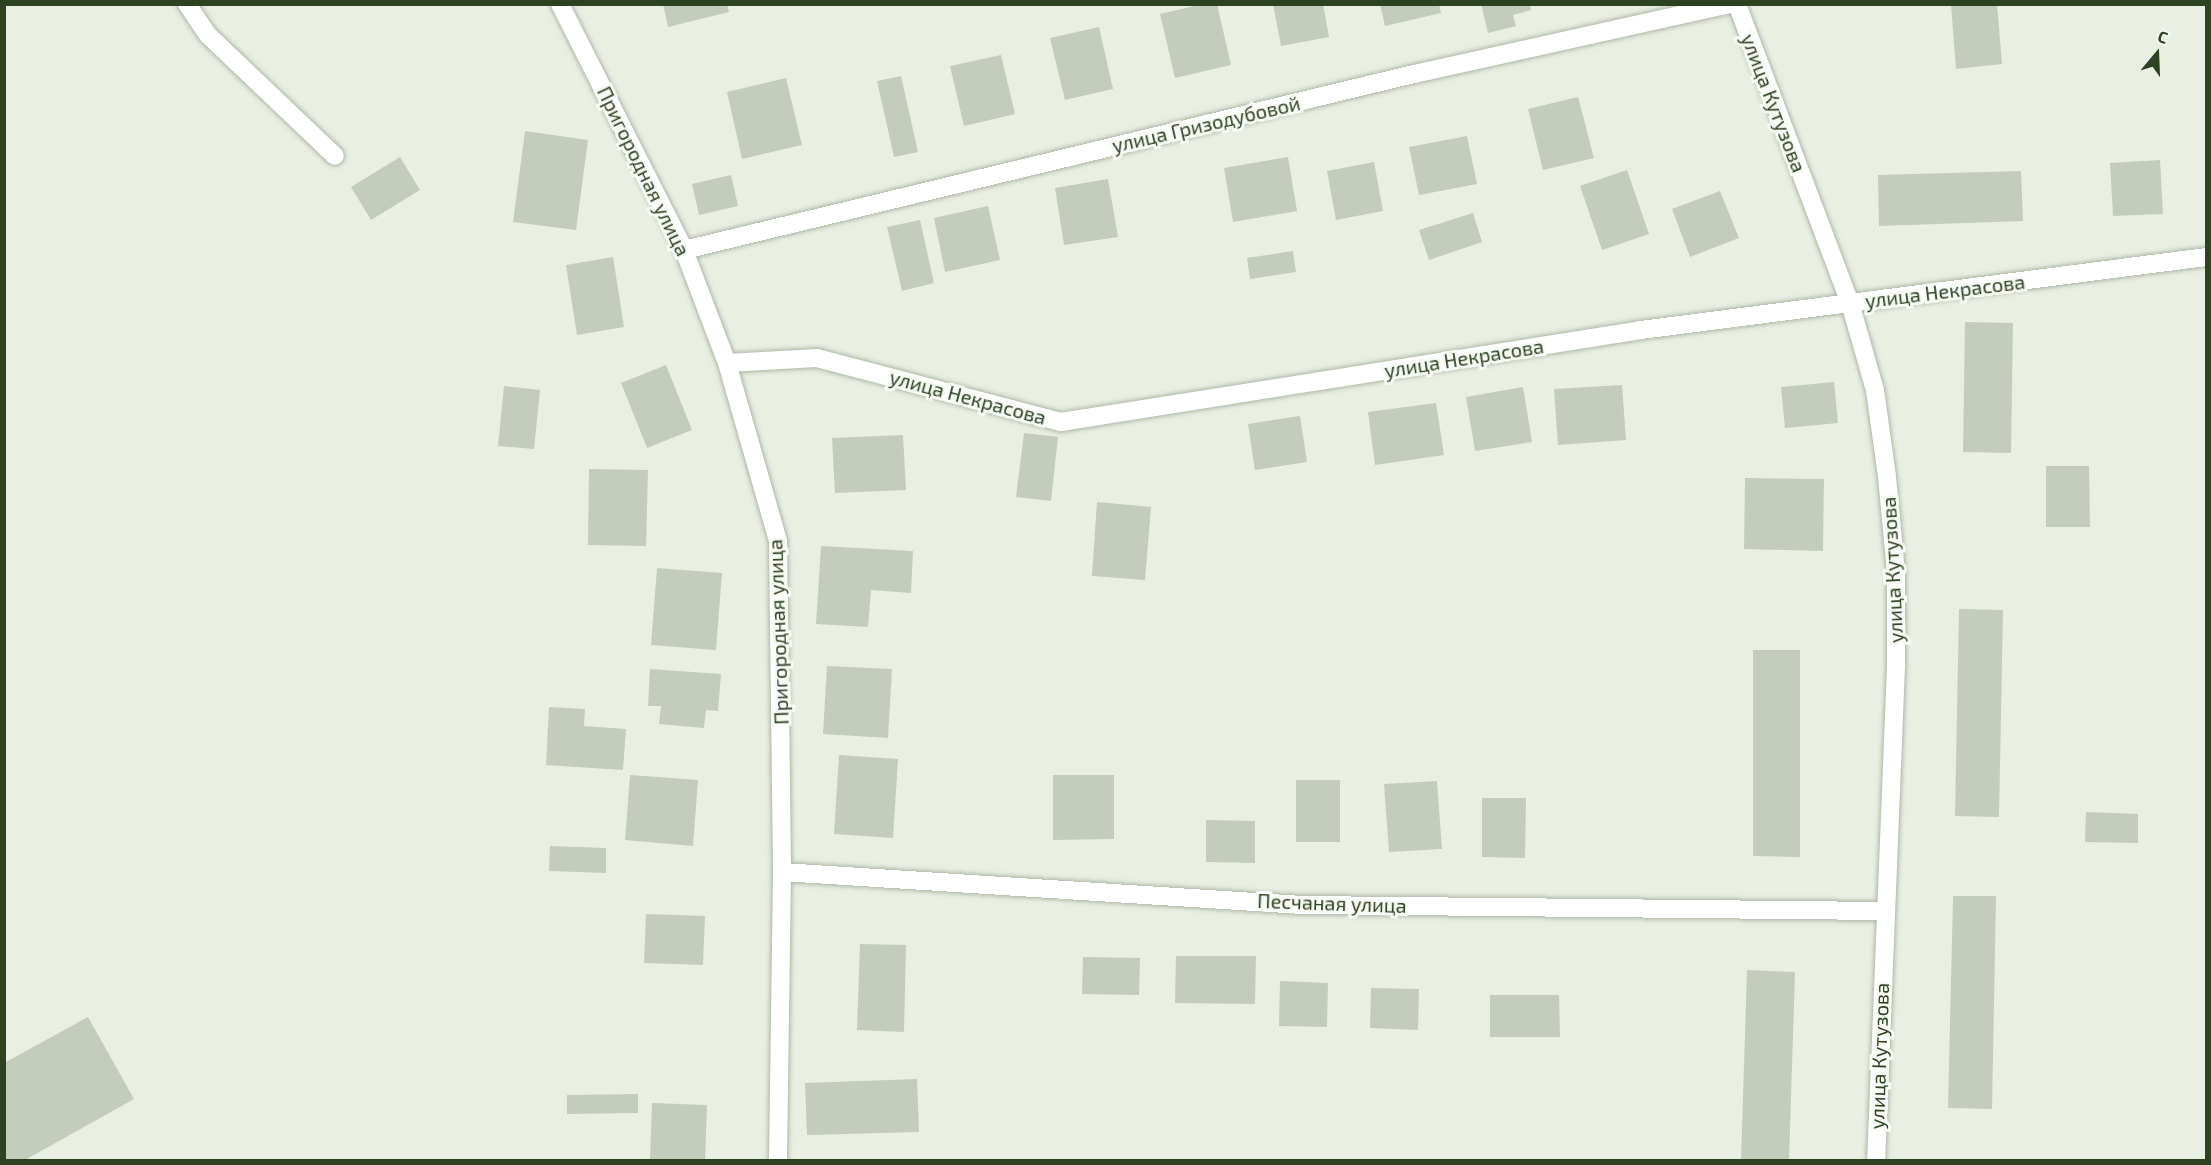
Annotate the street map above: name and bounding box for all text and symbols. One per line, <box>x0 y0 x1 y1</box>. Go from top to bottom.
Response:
north arrow <box>2127 24 2187 84</box>
text: С <box>2155 26 2171 47</box>
street label: улица Кутузова <box>1737 30 1811 176</box>
street label: Пригородная улица <box>593 82 695 260</box>
street label: улица Гризодубовой <box>1110 91 1302 157</box>
street label: улица Некрасова <box>1864 269 2026 313</box>
street label: улица Некрасова <box>1383 334 1545 382</box>
street label: улица Некрасова <box>887 365 1049 429</box>
street label: улица Кутузова <box>1876 496 1908 644</box>
street label: Пригородная улица <box>763 539 793 725</box>
street label: Песчаная улица <box>1257 888 1407 918</box>
street label: улица Кутузова <box>1864 982 1894 1130</box>

